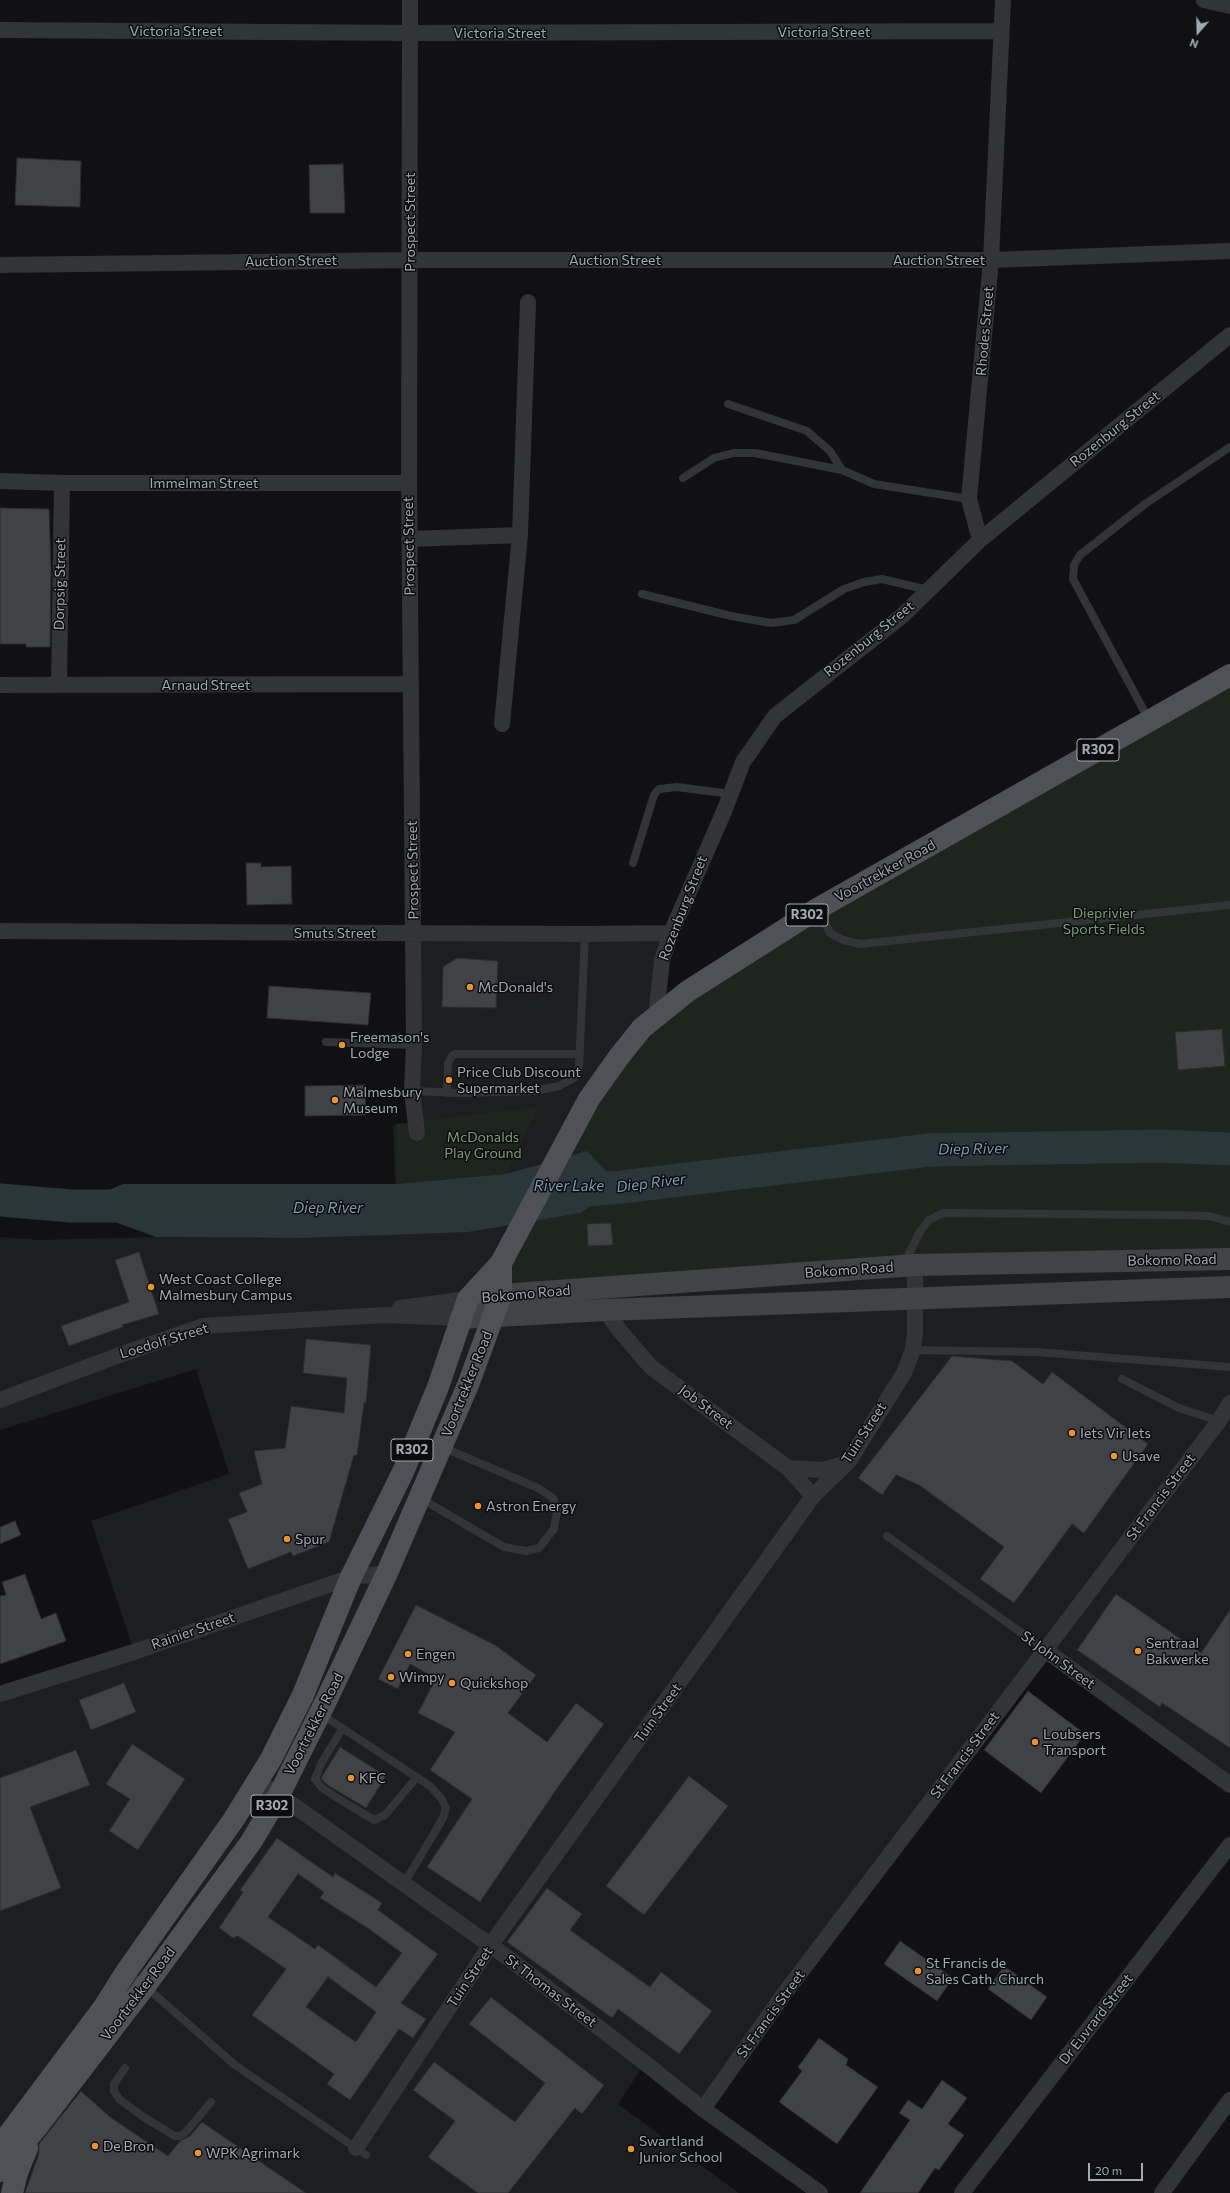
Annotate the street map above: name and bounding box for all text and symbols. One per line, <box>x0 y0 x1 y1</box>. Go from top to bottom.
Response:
north arrow <box>1178 12 1218 52</box>
street label: Victoria Street <box>130 23 222 39</box>
street label: Victoria Street <box>778 24 870 40</box>
street label: Victoria Street <box>454 25 546 41</box>
text: N <box>1188 36 1200 51</box>
street label: Prospect Street <box>402 172 418 272</box>
street label: Auction Street <box>245 252 337 270</box>
street label: Auction Street <box>569 252 661 268</box>
street label: Auction Street <box>893 252 985 268</box>
street label: Rhodes Street <box>973 286 997 376</box>
street label: Rozenburg Street <box>1067 387 1163 471</box>
street label: Immelman Street <box>149 475 259 491</box>
street label: Prospect Street <box>400 496 418 596</box>
street label: Dorpsig Street <box>51 538 69 630</box>
street label: Rozenburg Street <box>821 597 917 681</box>
street label: Arnaud Street <box>162 677 250 693</box>
road number: R302 <box>1077 739 1119 761</box>
street label: Prospect Street <box>404 820 422 920</box>
street label: Voortrekker Road <box>832 836 938 906</box>
street label: Rozenburg Street <box>655 853 711 963</box>
road number: R302 <box>786 904 828 926</box>
park label: Dieprivier Sports Fields <box>1063 905 1145 938</box>
street label: Smuts Street <box>294 925 376 941</box>
place label: McDonald's <box>478 979 553 995</box>
marker: McDonald's <box>465 982 475 992</box>
place label: Freemason's Lodge <box>350 1029 429 1062</box>
marker: Freemason's Lodge <box>337 1040 347 1050</box>
place label: Price Club Discount Supermarket <box>457 1064 581 1096</box>
marker: Price Club Discount Supermarket <box>444 1075 454 1085</box>
place label: Malmesbury Museum <box>343 1084 422 1116</box>
marker: Malmesbury Museum <box>330 1095 340 1105</box>
park label: McDonalds Play Ground <box>444 1129 522 1162</box>
water label: Diep River <box>938 1139 1008 1159</box>
water label: Diep River <box>615 1170 687 1196</box>
water label: River Lake <box>534 1177 604 1195</box>
water label: Diep River <box>293 1199 363 1217</box>
street label: Bokomo Road <box>1127 1251 1217 1269</box>
street label: Bokomo Road <box>804 1259 894 1281</box>
place label: West Coast College Malmesbury Campus <box>159 1271 292 1304</box>
marker: West Coast College Malmesbury Campus <box>146 1282 156 1292</box>
street label: Bokomo Road <box>481 1282 571 1306</box>
street label: Loedolf Street <box>118 1320 210 1362</box>
street label: Voortrekker Road <box>438 1329 496 1439</box>
street label: Job Street <box>676 1381 736 1433</box>
street label: Tuin Street <box>838 1399 890 1467</box>
place label: Iets Vir Iets <box>1080 1425 1151 1441</box>
marker: Iets Vir Iets <box>1067 1428 1077 1438</box>
road number: R302 <box>391 1439 433 1461</box>
place label: Usave <box>1122 1448 1160 1464</box>
street label: St Francis Street <box>1123 1450 1199 1544</box>
marker: Usave <box>1109 1451 1119 1461</box>
place label: Astron Energy <box>486 1498 576 1514</box>
marker: Astron Energy <box>473 1501 483 1511</box>
place label: Spur <box>295 1531 325 1547</box>
marker: Spur <box>282 1534 292 1544</box>
street label: Rainier Street <box>149 1609 237 1653</box>
street label: St John Street <box>1018 1628 1098 1692</box>
place label: Sentraal Bakwerke <box>1146 1635 1209 1668</box>
place label: Engen <box>416 1646 455 1662</box>
marker: Sentraal Bakwerke <box>1133 1646 1143 1656</box>
marker: Engen <box>403 1649 413 1659</box>
place label: Wimpy <box>399 1669 444 1685</box>
street label: Voortrekker Road <box>281 1670 347 1778</box>
marker: Wimpy <box>386 1672 396 1682</box>
place label: Quickshop <box>460 1675 528 1691</box>
marker: Quickshop <box>447 1678 457 1688</box>
street label: Tuin Street <box>631 1680 685 1746</box>
street label: St Francis Street <box>927 1708 1003 1802</box>
place label: Loubsers Transport <box>1043 1726 1106 1758</box>
marker: Loubsers Transport <box>1030 1737 1040 1747</box>
place label: KFC <box>359 1770 386 1786</box>
marker: KFC <box>346 1773 356 1783</box>
road number: R302 <box>251 1795 293 1817</box>
street label: Tuin Street <box>444 1943 496 2011</box>
street label: Voortrekker Road <box>97 1944 179 2044</box>
street label: St Thomas Street <box>502 1951 600 2031</box>
place label: St Francis de Sales Cath. Church <box>926 1955 1044 1988</box>
marker: St Francis de Sales Cath. Church <box>913 1966 923 1976</box>
street label: St Francis Street <box>734 1967 808 2061</box>
street label: Dr Euvrard Street <box>1055 1970 1137 2068</box>
place label: Swartland Junior School <box>639 2133 723 2166</box>
place label: De Bron <box>103 2138 154 2154</box>
marker: De Bron <box>90 2141 100 2151</box>
marker: Swartland Junior School <box>626 2144 636 2154</box>
place label: WPK Agrimark <box>206 2145 300 2161</box>
marker: WPK Agrimark <box>193 2148 203 2158</box>
scale bar <box>1090 2155 1145 2181</box>
text: 20 m <box>1095 2163 1122 2177</box>

